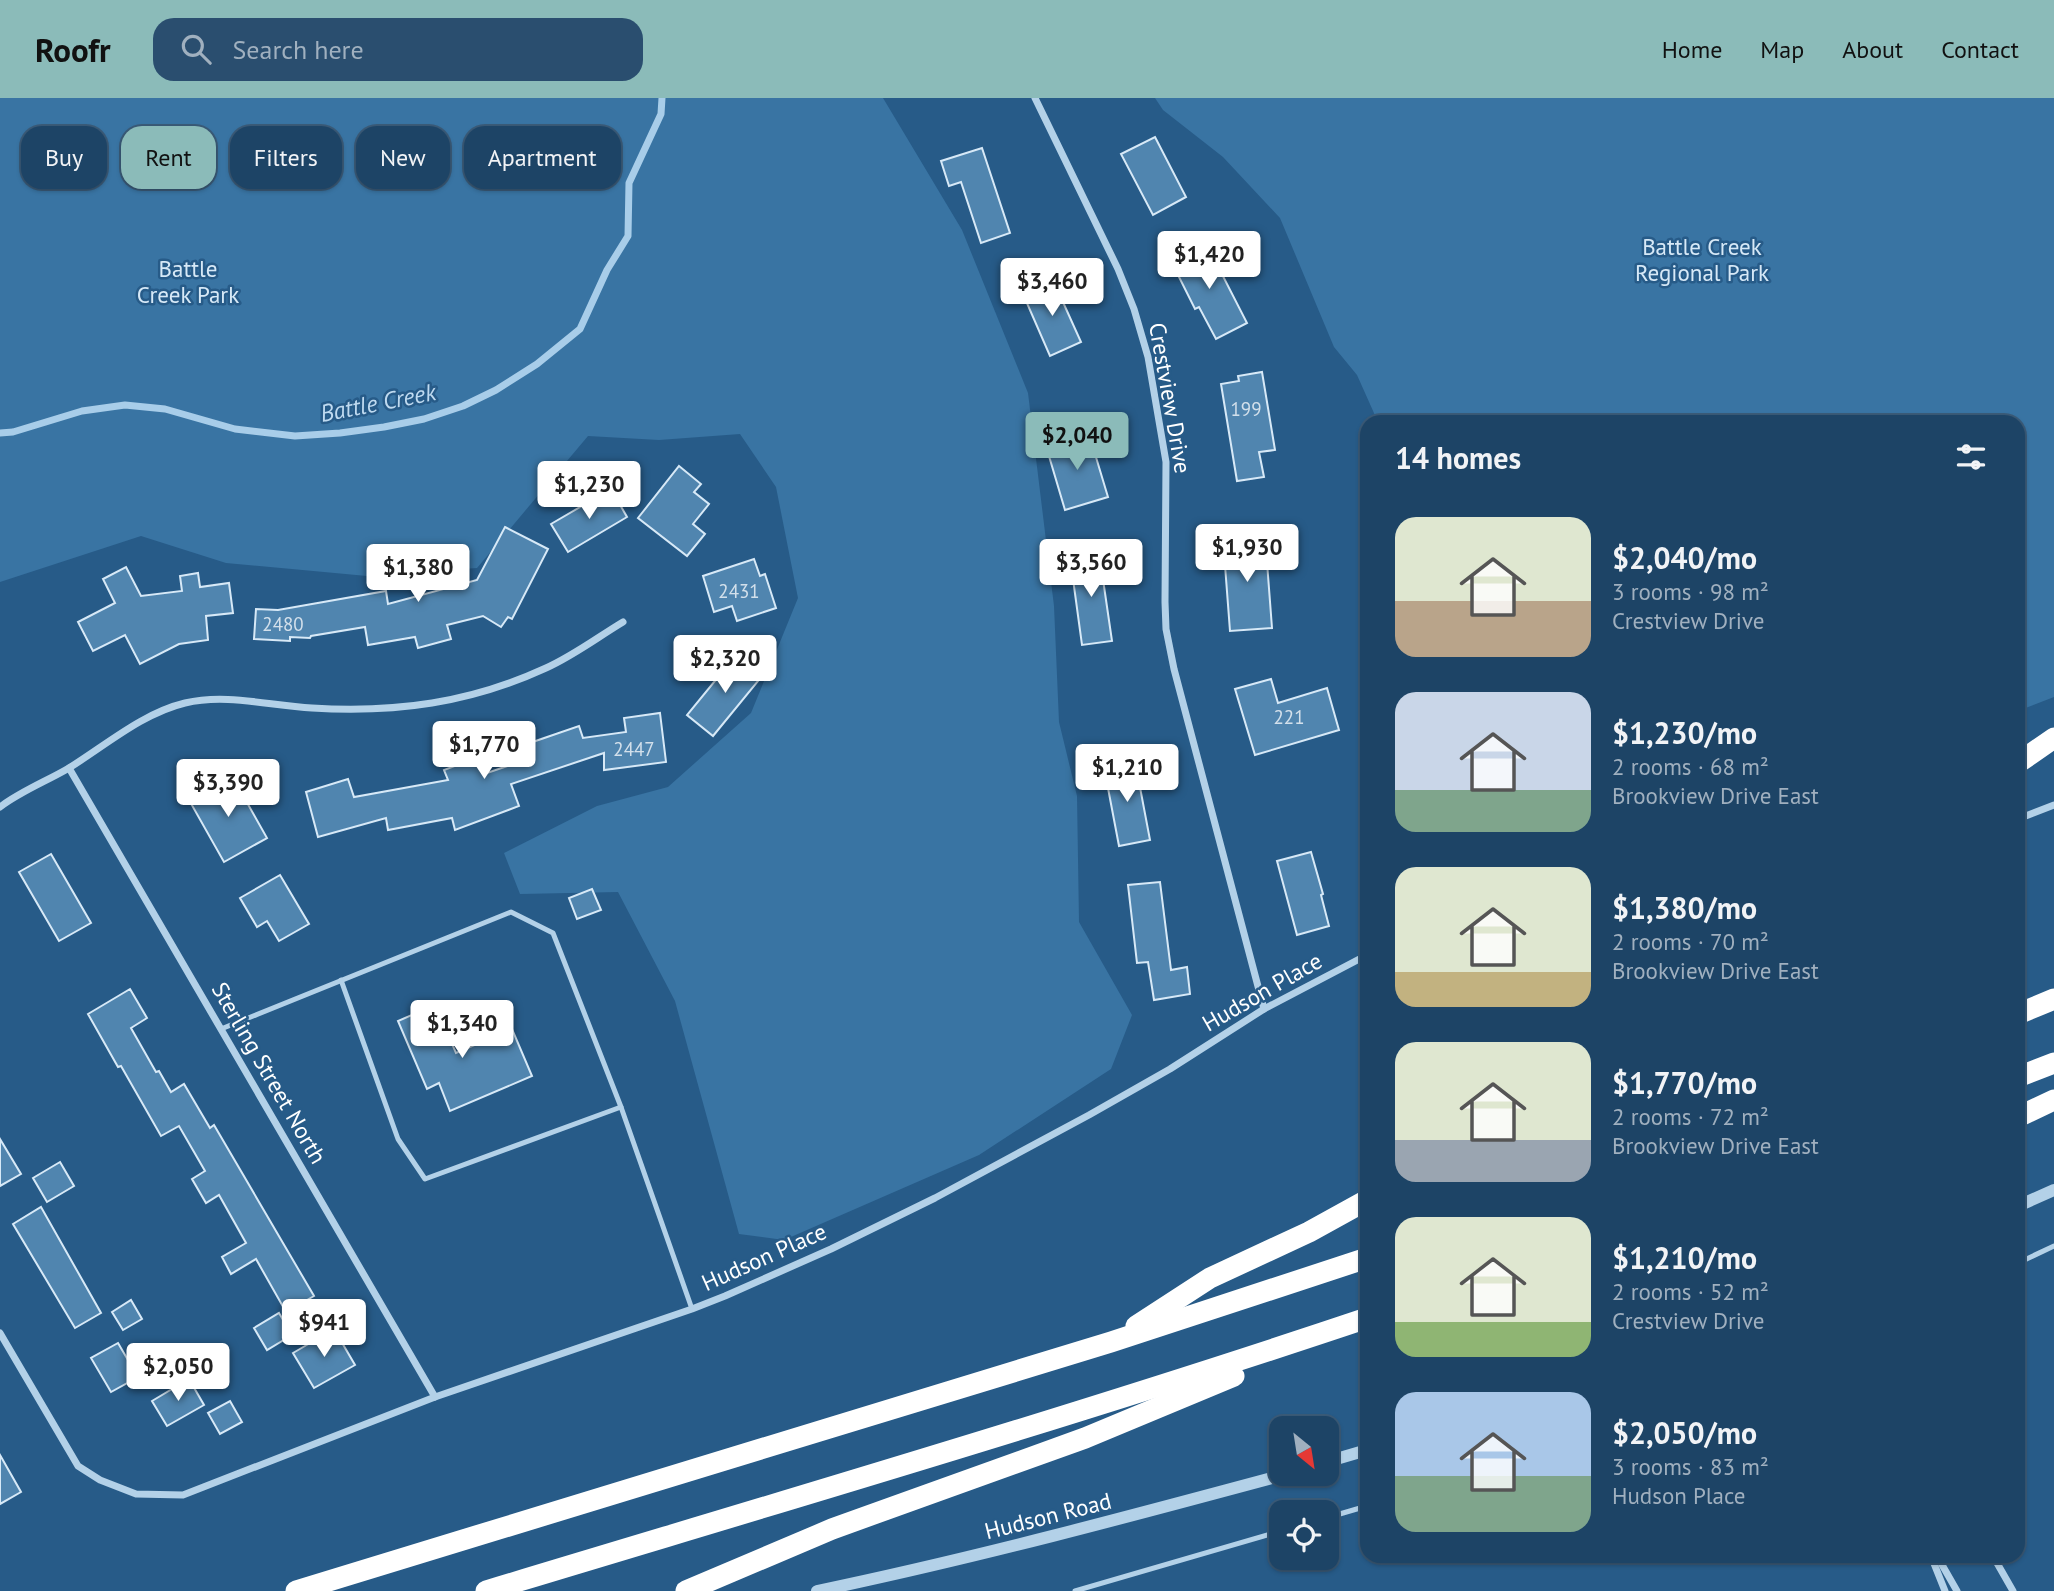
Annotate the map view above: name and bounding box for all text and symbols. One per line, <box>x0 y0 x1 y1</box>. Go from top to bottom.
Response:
search box <box>153 18 643 81</box>
text: Roofr <box>35 28 111 71</box>
icon: search <box>177 30 215 68</box>
text: Search here <box>233 33 364 66</box>
text: Home <box>1662 34 1722 65</box>
text: Map <box>1760 34 1804 65</box>
text: About <box>1842 34 1903 65</box>
text: Contact <box>1941 34 2019 65</box>
chip: Buy <box>21 126 107 189</box>
chip: Rent <box>121 126 216 189</box>
chip: Filters <box>230 126 342 189</box>
chip: New <box>356 126 450 189</box>
chip: Apartment <box>464 126 621 189</box>
pin: $1,420 <box>1152 232 1266 291</box>
park label: Battle Creek Regional Park <box>1635 232 1769 287</box>
text: $1,420 <box>1173 239 1245 268</box>
park label: Battle Creek Park <box>137 254 239 309</box>
pin: $3,460 <box>995 258 1109 318</box>
text: $3,460 <box>1016 266 1088 295</box>
street label: Crestview Drive <box>1143 320 1198 475</box>
water label: Battle Creek <box>317 376 440 429</box>
house number: 199 <box>1230 397 1262 421</box>
pin: $2,040 <box>1020 412 1134 472</box>
text: $2,040 <box>1041 420 1113 449</box>
text: 14 homes <box>1395 438 1521 477</box>
icon: filters <box>1952 438 1990 476</box>
pin: $1,230 <box>532 462 646 521</box>
text: $1,230 <box>553 469 625 498</box>
pin: $1,930 <box>1190 524 1304 584</box>
text: $1,930 <box>1211 532 1283 561</box>
text: $2,040/mo <box>1612 538 1757 577</box>
pin: $3,560 <box>1034 540 1148 599</box>
pin: $1,380 <box>361 545 475 604</box>
icon: home <box>1451 545 1535 629</box>
text: $3,560 <box>1055 547 1127 576</box>
text: $1,380 <box>382 552 454 581</box>
text: 3 rooms · 98 m² <box>1612 577 1769 606</box>
house number: 2431 <box>718 579 760 603</box>
text: Crestview Drive <box>1612 606 1764 635</box>
house number: 2480 <box>262 612 304 636</box>
pin: $2,320 <box>668 636 782 695</box>
text: $2,320 <box>689 643 761 672</box>
house number: 221 <box>1273 705 1305 729</box>
text: $1,230/mo <box>1612 713 1757 752</box>
icon: home <box>1451 720 1535 804</box>
pin: $1,770 <box>427 722 541 781</box>
text: $1,770 <box>448 729 520 758</box>
house number: 2447 <box>613 737 655 761</box>
pin: $1,210 <box>1070 744 1184 804</box>
text: $1,210 <box>1091 752 1163 781</box>
text: 2 rooms · 68 m² <box>1612 752 1769 781</box>
pin: $3,390 <box>171 760 285 819</box>
text: $3,390 <box>192 767 264 796</box>
text: Brookview Drive East <box>1612 781 1819 810</box>
text: $1,380/mo <box>1612 888 1757 927</box>
icon: home <box>1451 895 1535 979</box>
text: 2 rooms · 70 m² <box>1612 927 1769 956</box>
street label: Hudson Place <box>1197 946 1327 1037</box>
text: Brookview Drive East <box>1612 956 1819 985</box>
street label: Sterling Street North <box>206 977 333 1169</box>
pin: $1,340 <box>405 1000 519 1060</box>
text: $1,340 <box>426 1008 498 1037</box>
text: $1,770/mo <box>1612 1063 1757 1102</box>
icon: home <box>1451 1070 1535 1154</box>
text: 2 rooms · 72 m² <box>1612 1102 1769 1131</box>
text: Brookview Drive East <box>1612 1131 1819 1160</box>
street label: Hudson Place <box>697 1216 831 1297</box>
text: $1,210/mo <box>1612 1238 1757 1277</box>
icon: home <box>1451 1245 1535 1329</box>
text: 2 rooms · 52 m² <box>1612 1277 1769 1306</box>
pin: $941 <box>283 1300 365 1359</box>
text: Crestview Drive <box>1612 1306 1764 1335</box>
text: $941 <box>298 1307 350 1336</box>
pin: $2,050 <box>121 1344 235 1403</box>
text: $2,050 <box>142 1351 214 1380</box>
text: $2,050/mo <box>1612 1413 1757 1452</box>
north arrow <box>1269 1416 1339 1486</box>
map controls <box>1269 1416 1339 1570</box>
icon: home <box>1451 1420 1535 1504</box>
text: 3 rooms · 83 m² <box>1612 1452 1769 1481</box>
text: Hudson Place <box>1612 1481 1745 1510</box>
street label: Hudson Road <box>981 1486 1114 1545</box>
button: locate <box>1269 1500 1339 1570</box>

